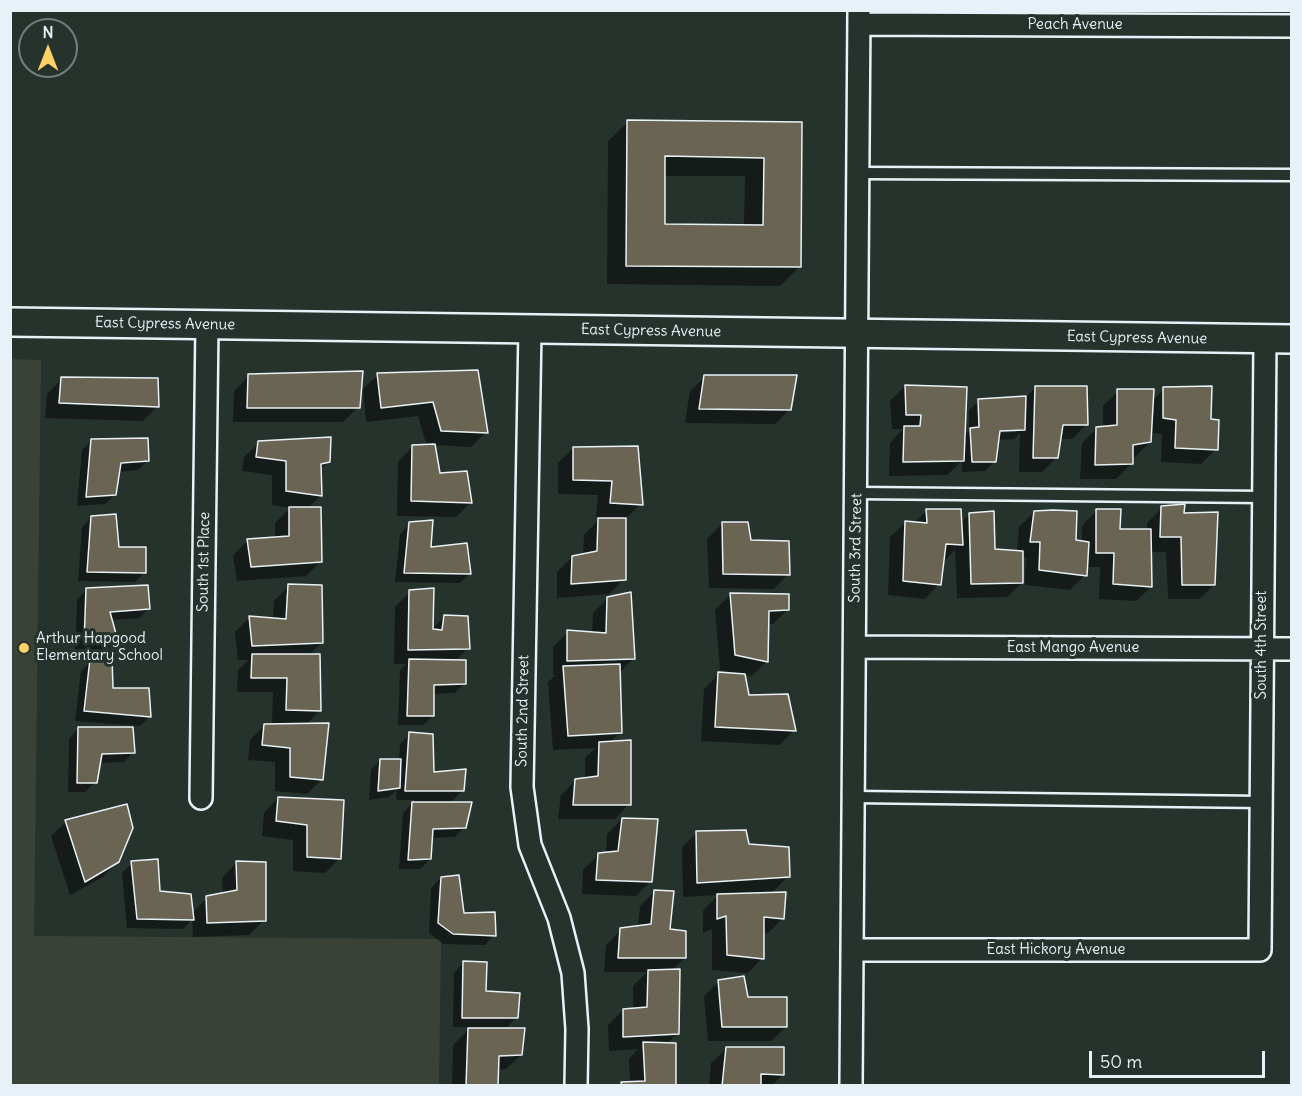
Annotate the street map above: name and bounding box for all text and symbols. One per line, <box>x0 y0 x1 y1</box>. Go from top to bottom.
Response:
street label: Peach Avenue <box>1027 16 1123 34</box>
north arrow <box>18 18 78 78</box>
text: N <box>42 22 54 42</box>
street label: East Cypress Avenue <box>95 314 235 334</box>
street label: East Cypress Avenue <box>581 321 721 341</box>
street label: East Cypress Avenue <box>1067 328 1207 348</box>
street label: South 3rd Street <box>846 493 866 603</box>
street label: South 1st Place <box>194 512 214 612</box>
street label: South 4th Street <box>1253 591 1271 699</box>
place label: Arthur Hapgood Elementary School <box>36 630 163 665</box>
street label: East Mango Avenue <box>1007 639 1139 657</box>
marker: Arthur Hapgood Elementary School <box>17 641 31 655</box>
street label: South 2nd Street <box>513 655 533 767</box>
street label: East Hickory Avenue <box>987 941 1125 959</box>
scale bar <box>1092 1039 1268 1077</box>
text: 50 m <box>1100 1050 1142 1073</box>

